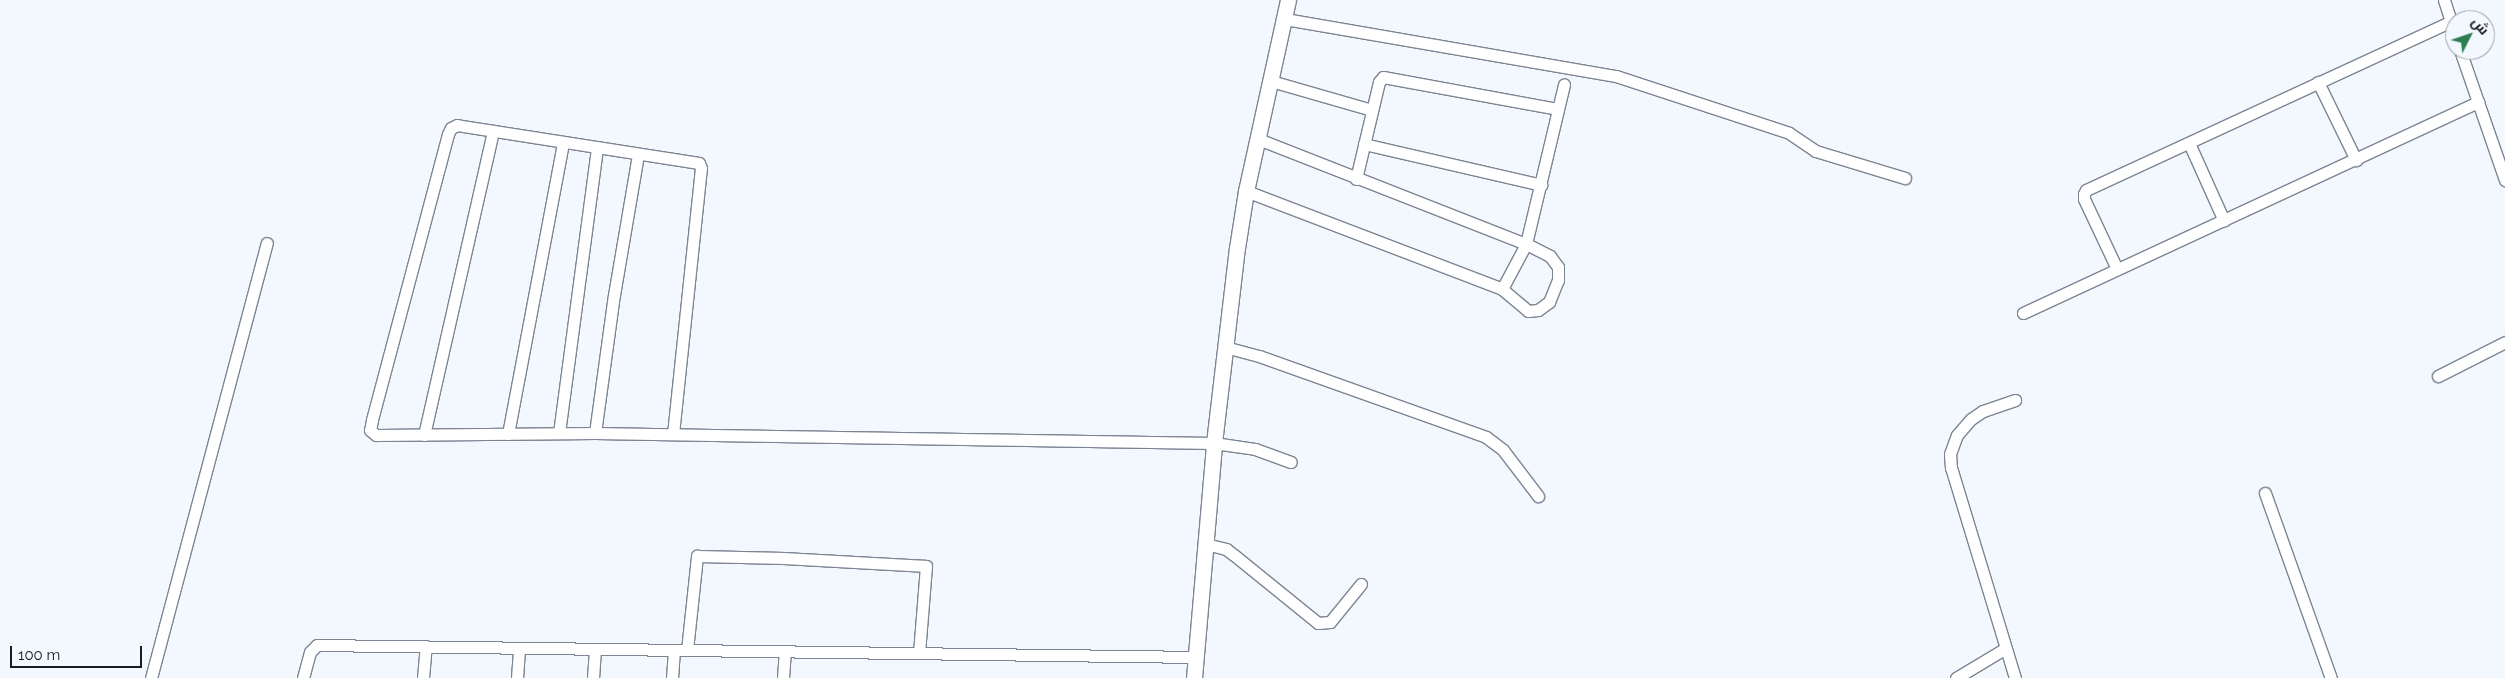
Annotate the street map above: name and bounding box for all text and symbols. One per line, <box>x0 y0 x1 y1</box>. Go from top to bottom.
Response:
north arrow <box>2445 10 2495 60</box>
text: ش <box>2469 14 2492 38</box>
scale bar <box>12 636 145 668</box>
text: 100 m <box>18 646 60 664</box>

